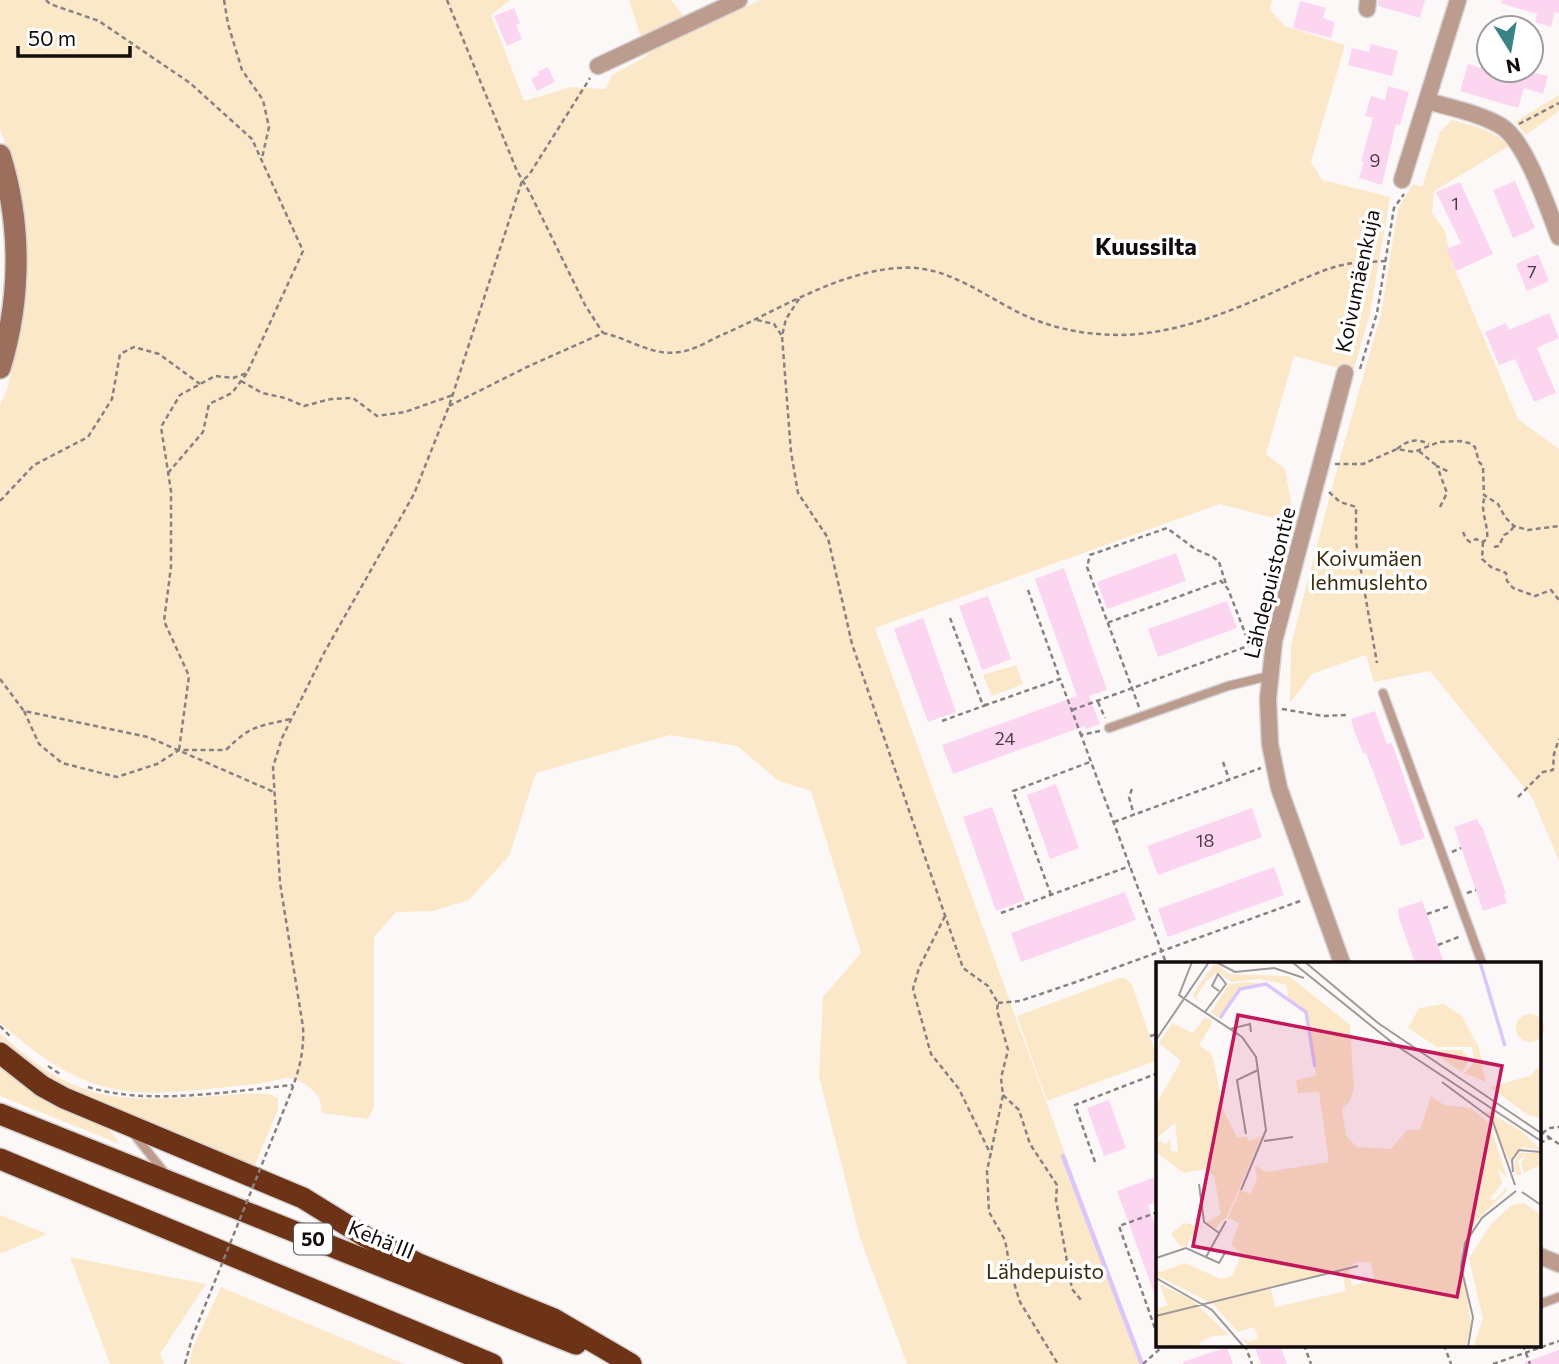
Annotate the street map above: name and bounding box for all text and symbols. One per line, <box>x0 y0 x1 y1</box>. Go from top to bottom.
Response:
scale bar <box>18 14 130 58</box>
north arrow <box>1475 14 1545 84</box>
text: 50 m <box>28 25 76 50</box>
text: N <box>1504 54 1523 79</box>
house number: 9 <box>1370 149 1380 171</box>
house number: 1 <box>1451 192 1459 214</box>
street label: Koivumäenkuja <box>1329 207 1384 354</box>
district label: Kuussilta <box>1095 231 1197 260</box>
house number: 7 <box>1527 260 1537 282</box>
street label: Lähdepuistontie <box>1238 504 1299 661</box>
park label: Koivumäen lehmuslehto <box>1310 545 1428 594</box>
house number: 24 <box>995 727 1015 749</box>
house number: 18 <box>1196 829 1214 851</box>
inset map <box>1156 962 1542 1346</box>
street label: Kehä III <box>345 1214 418 1263</box>
road number: 50 <box>294 1224 332 1254</box>
park label: Lähdepuisto <box>986 1258 1104 1283</box>

